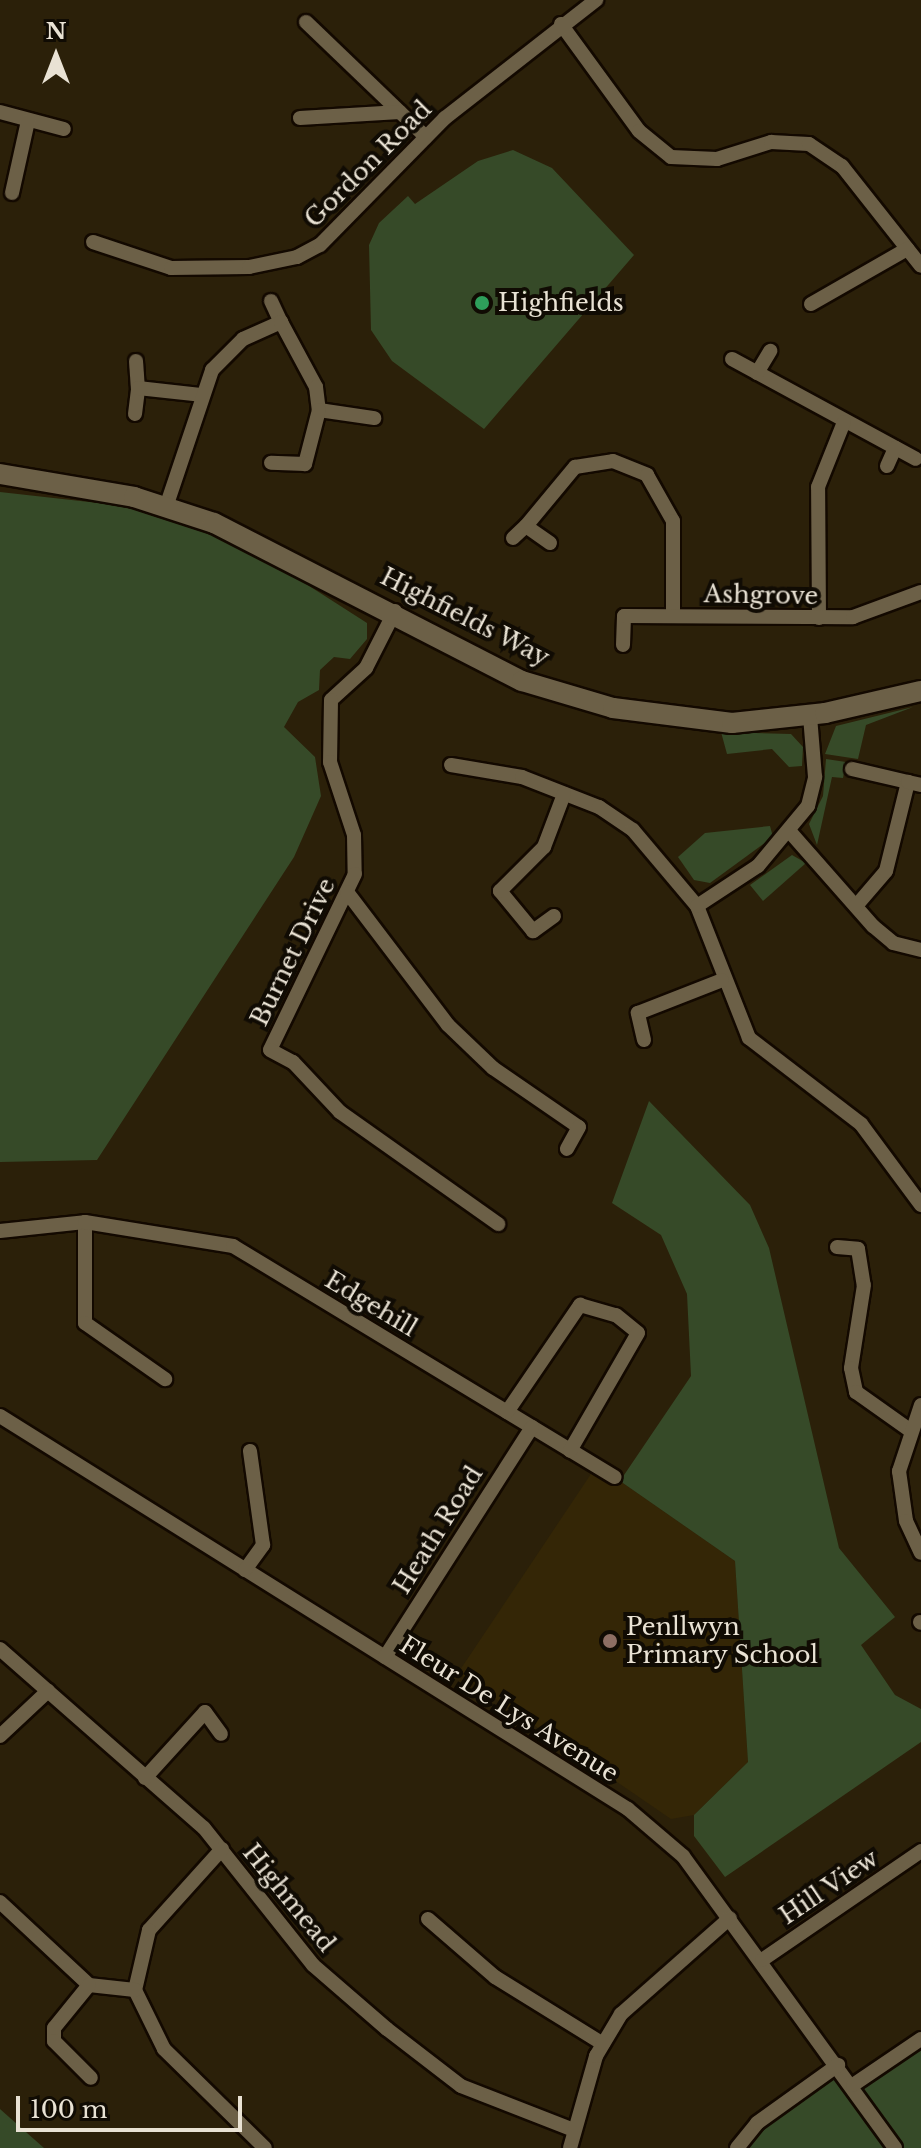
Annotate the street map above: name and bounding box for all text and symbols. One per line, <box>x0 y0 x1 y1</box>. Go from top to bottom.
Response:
north arrow <box>16 16 96 96</box>
text: N <box>46 18 66 45</box>
street label: Gordon Road <box>299 95 437 233</box>
place label: Highfields <box>498 289 624 317</box>
marker: Highfields <box>473 294 491 312</box>
street label: Highfields Way <box>375 562 555 672</box>
street label: Ashgrove <box>703 580 819 610</box>
street label: Burnet Drive <box>245 873 341 1031</box>
street label: Edgehill <box>320 1265 422 1343</box>
street label: Heath Road <box>387 1461 489 1599</box>
place label: Penllwyn Primary School <box>626 1613 819 1669</box>
street label: Fleur De Lys Avenue <box>394 1630 624 1788</box>
marker: Penllwyn Primary School <box>601 1632 619 1650</box>
street label: Highmead <box>237 1838 341 1958</box>
street label: Hill View <box>774 1843 884 1931</box>
scale bar <box>20 2080 246 2130</box>
text: 100 m <box>30 2095 108 2124</box>

